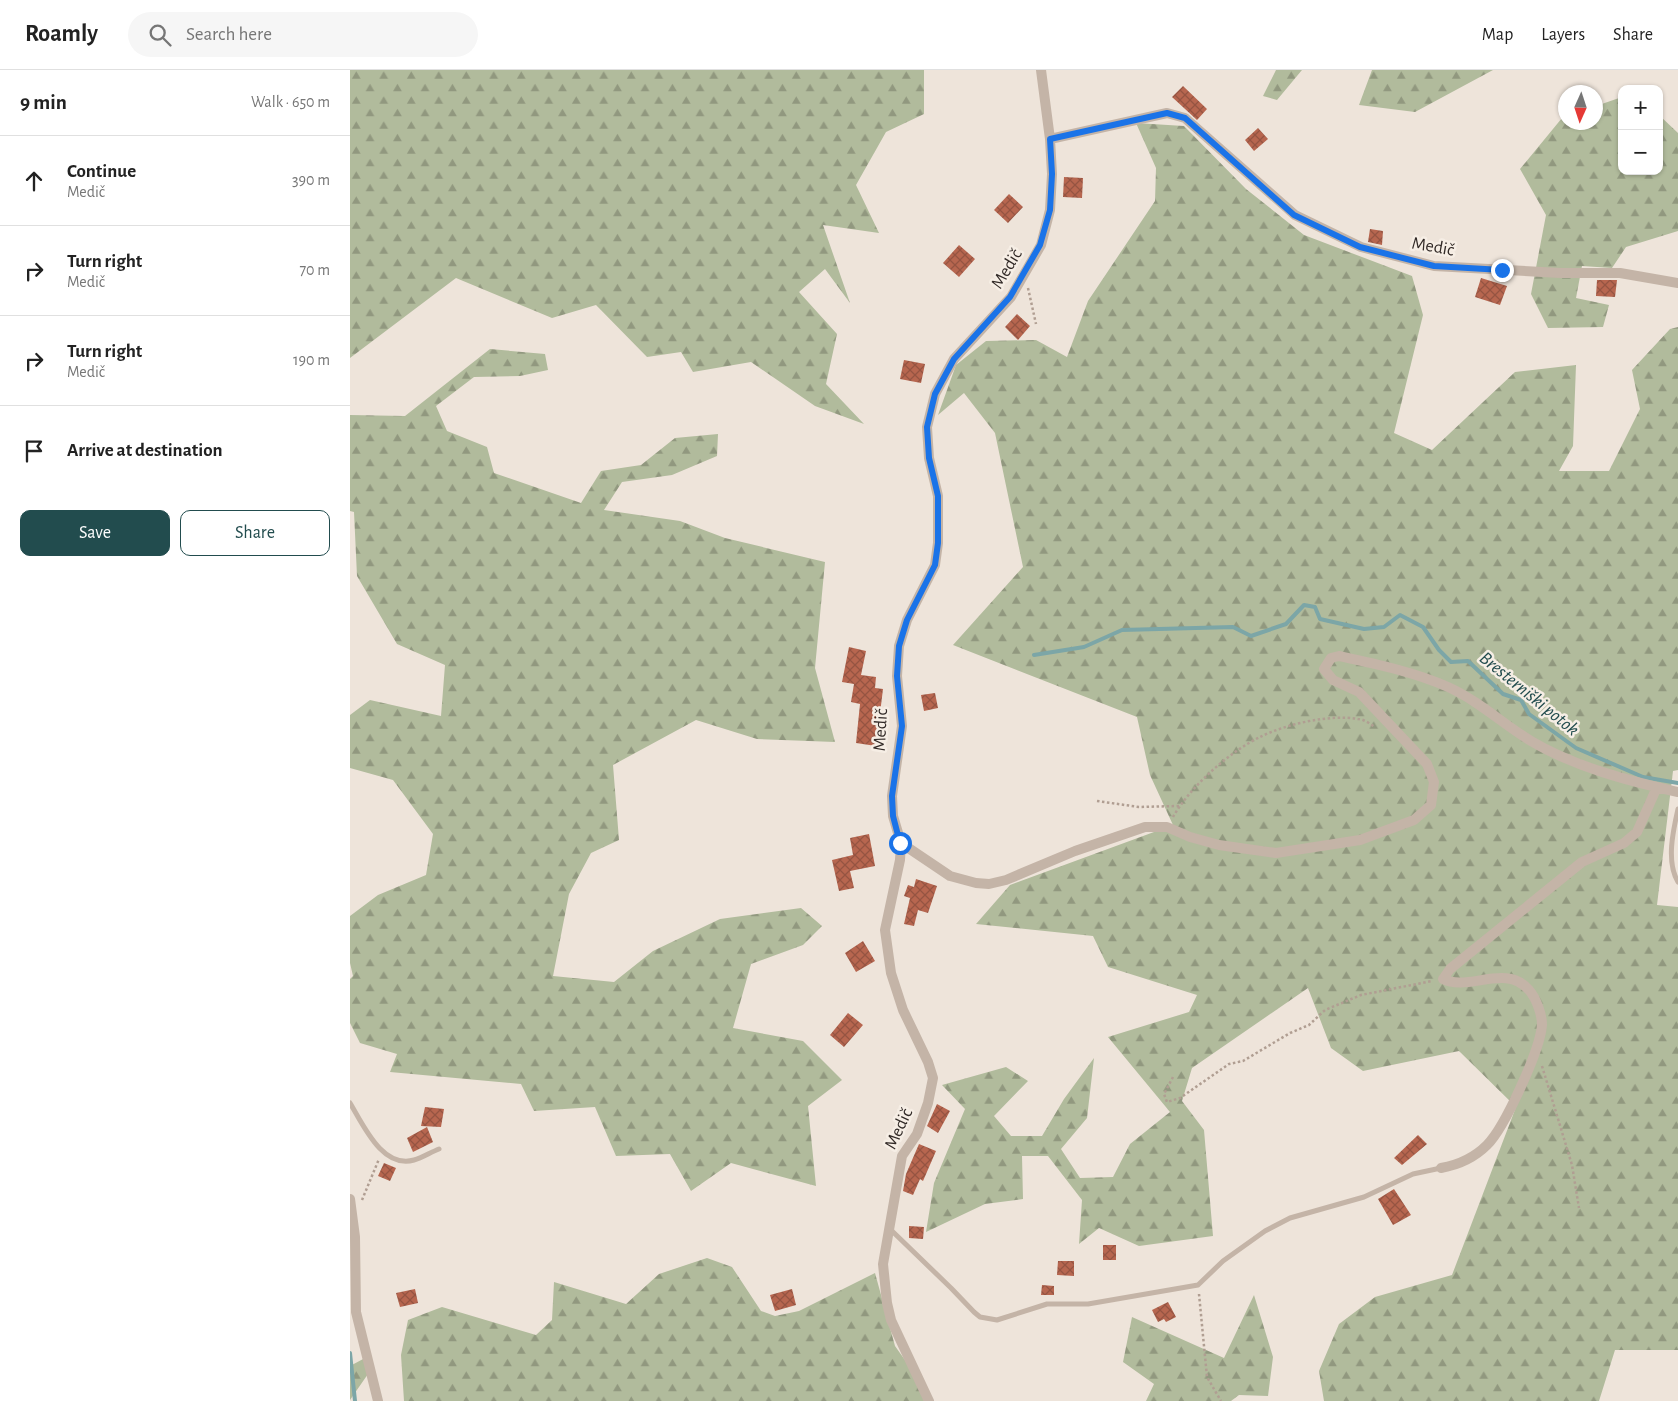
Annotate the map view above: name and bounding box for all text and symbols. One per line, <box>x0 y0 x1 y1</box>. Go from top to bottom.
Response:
search box <box>128 12 478 57</box>
icon: search <box>146 21 174 49</box>
text: Roamly <box>25 22 98 46</box>
text: Search here <box>186 25 272 44</box>
text: Map <box>1482 26 1513 44</box>
text: Layers <box>1541 26 1585 44</box>
text: Share <box>1613 26 1653 44</box>
north arrow <box>1558 85 1603 130</box>
map controls <box>1618 85 1663 175</box>
button: + <box>1618 85 1663 130</box>
text: 9 min <box>20 92 67 113</box>
text: Walk · 650 m <box>251 94 330 110</box>
button: − <box>1618 130 1663 175</box>
text: Continue <box>67 162 136 181</box>
icon: ahead <box>20 167 48 195</box>
text: 390 m <box>292 172 330 188</box>
text: Medič <box>67 184 105 200</box>
street label: Medič <box>1410 234 1456 260</box>
street label: Medič <box>988 246 1026 292</box>
text: Turn right <box>67 252 142 271</box>
icon: right <box>20 257 48 285</box>
route end <box>1491 259 1514 282</box>
text: 70 m <box>299 262 330 278</box>
text: Medič <box>67 274 105 290</box>
text: Turn right <box>67 342 142 361</box>
icon: right <box>20 347 48 375</box>
text: 190 m <box>293 352 330 368</box>
text: Medič <box>67 364 105 380</box>
icon: arrive <box>20 437 48 465</box>
text: Arrive at destination <box>67 441 223 460</box>
button: Save <box>20 510 170 556</box>
button: Share <box>180 510 330 556</box>
water label: Bresterniški potok <box>1476 648 1582 740</box>
street label: Medič <box>871 708 891 752</box>
route start <box>889 832 912 855</box>
street label: Medič <box>882 1106 916 1152</box>

